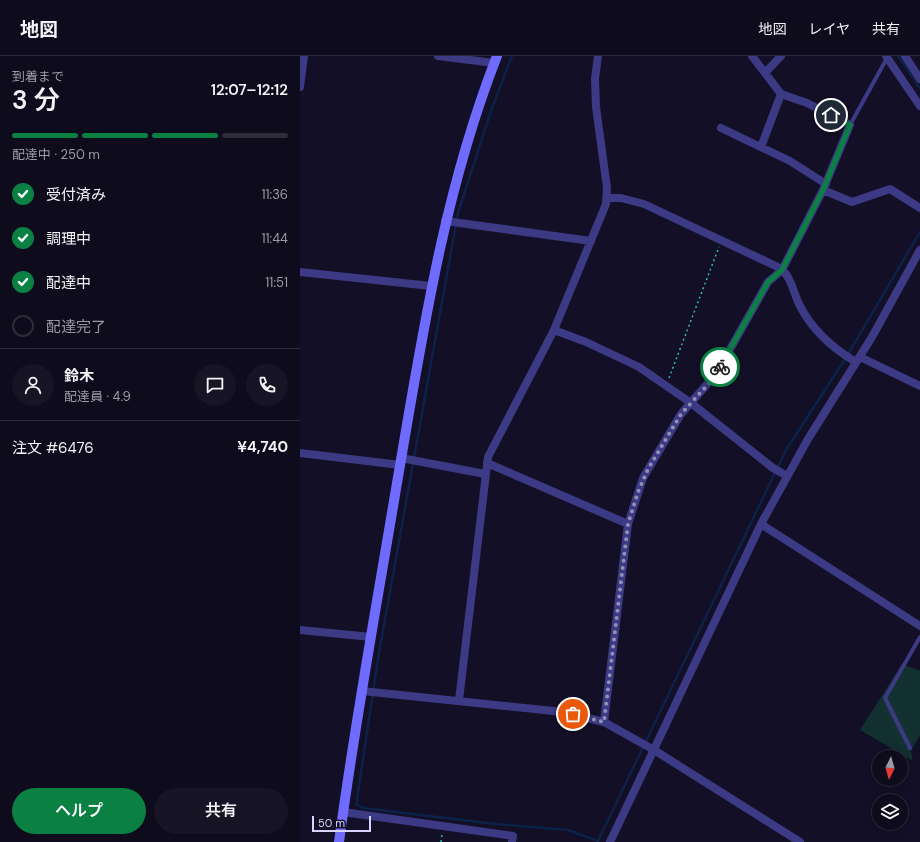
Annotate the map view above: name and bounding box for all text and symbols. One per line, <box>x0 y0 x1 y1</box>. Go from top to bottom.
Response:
text: 地図 <box>20 17 58 42</box>
text: 地図 <box>758 20 786 38</box>
text: レイヤ <box>808 20 850 38</box>
text: 共有 <box>872 20 900 38</box>
text: 到着まで <box>12 68 64 85</box>
text: 12:07–12:12 <box>211 80 288 100</box>
text: 3 分 <box>12 83 60 117</box>
pin <box>814 98 848 132</box>
icon: home <box>820 104 842 126</box>
text: 配達中 · 250 m <box>12 146 100 163</box>
icon: check <box>12 183 34 205</box>
text: 受付済み <box>46 185 106 205</box>
text: 11:36 <box>261 186 288 203</box>
icon: check <box>12 227 34 249</box>
text: 調理中 <box>46 229 91 249</box>
text: 11:44 <box>261 230 288 247</box>
icon: check <box>12 271 34 293</box>
text: 配達中 <box>46 273 91 293</box>
text: 11:51 <box>265 274 288 291</box>
text: 配達完了 <box>46 317 106 337</box>
courier <box>700 347 740 387</box>
icon: bike <box>709 356 731 378</box>
button: person <box>12 364 54 406</box>
button: chat <box>194 364 236 406</box>
button: phone <box>246 364 288 406</box>
text: 鈴木 <box>64 366 94 386</box>
text: 配達員 · 4.9 <box>64 388 131 405</box>
text: ¥4,740 <box>237 437 288 457</box>
text: 注文 #6476 <box>12 438 94 458</box>
pin <box>556 697 590 731</box>
icon: bag <box>562 703 584 725</box>
north arrow <box>872 750 908 786</box>
map controls <box>872 750 908 830</box>
button: ヘルプ <box>12 788 146 834</box>
button: 共有 <box>154 788 288 834</box>
button: layers <box>872 794 908 830</box>
scale bar <box>312 814 371 833</box>
text: 50 m <box>318 816 345 830</box>

